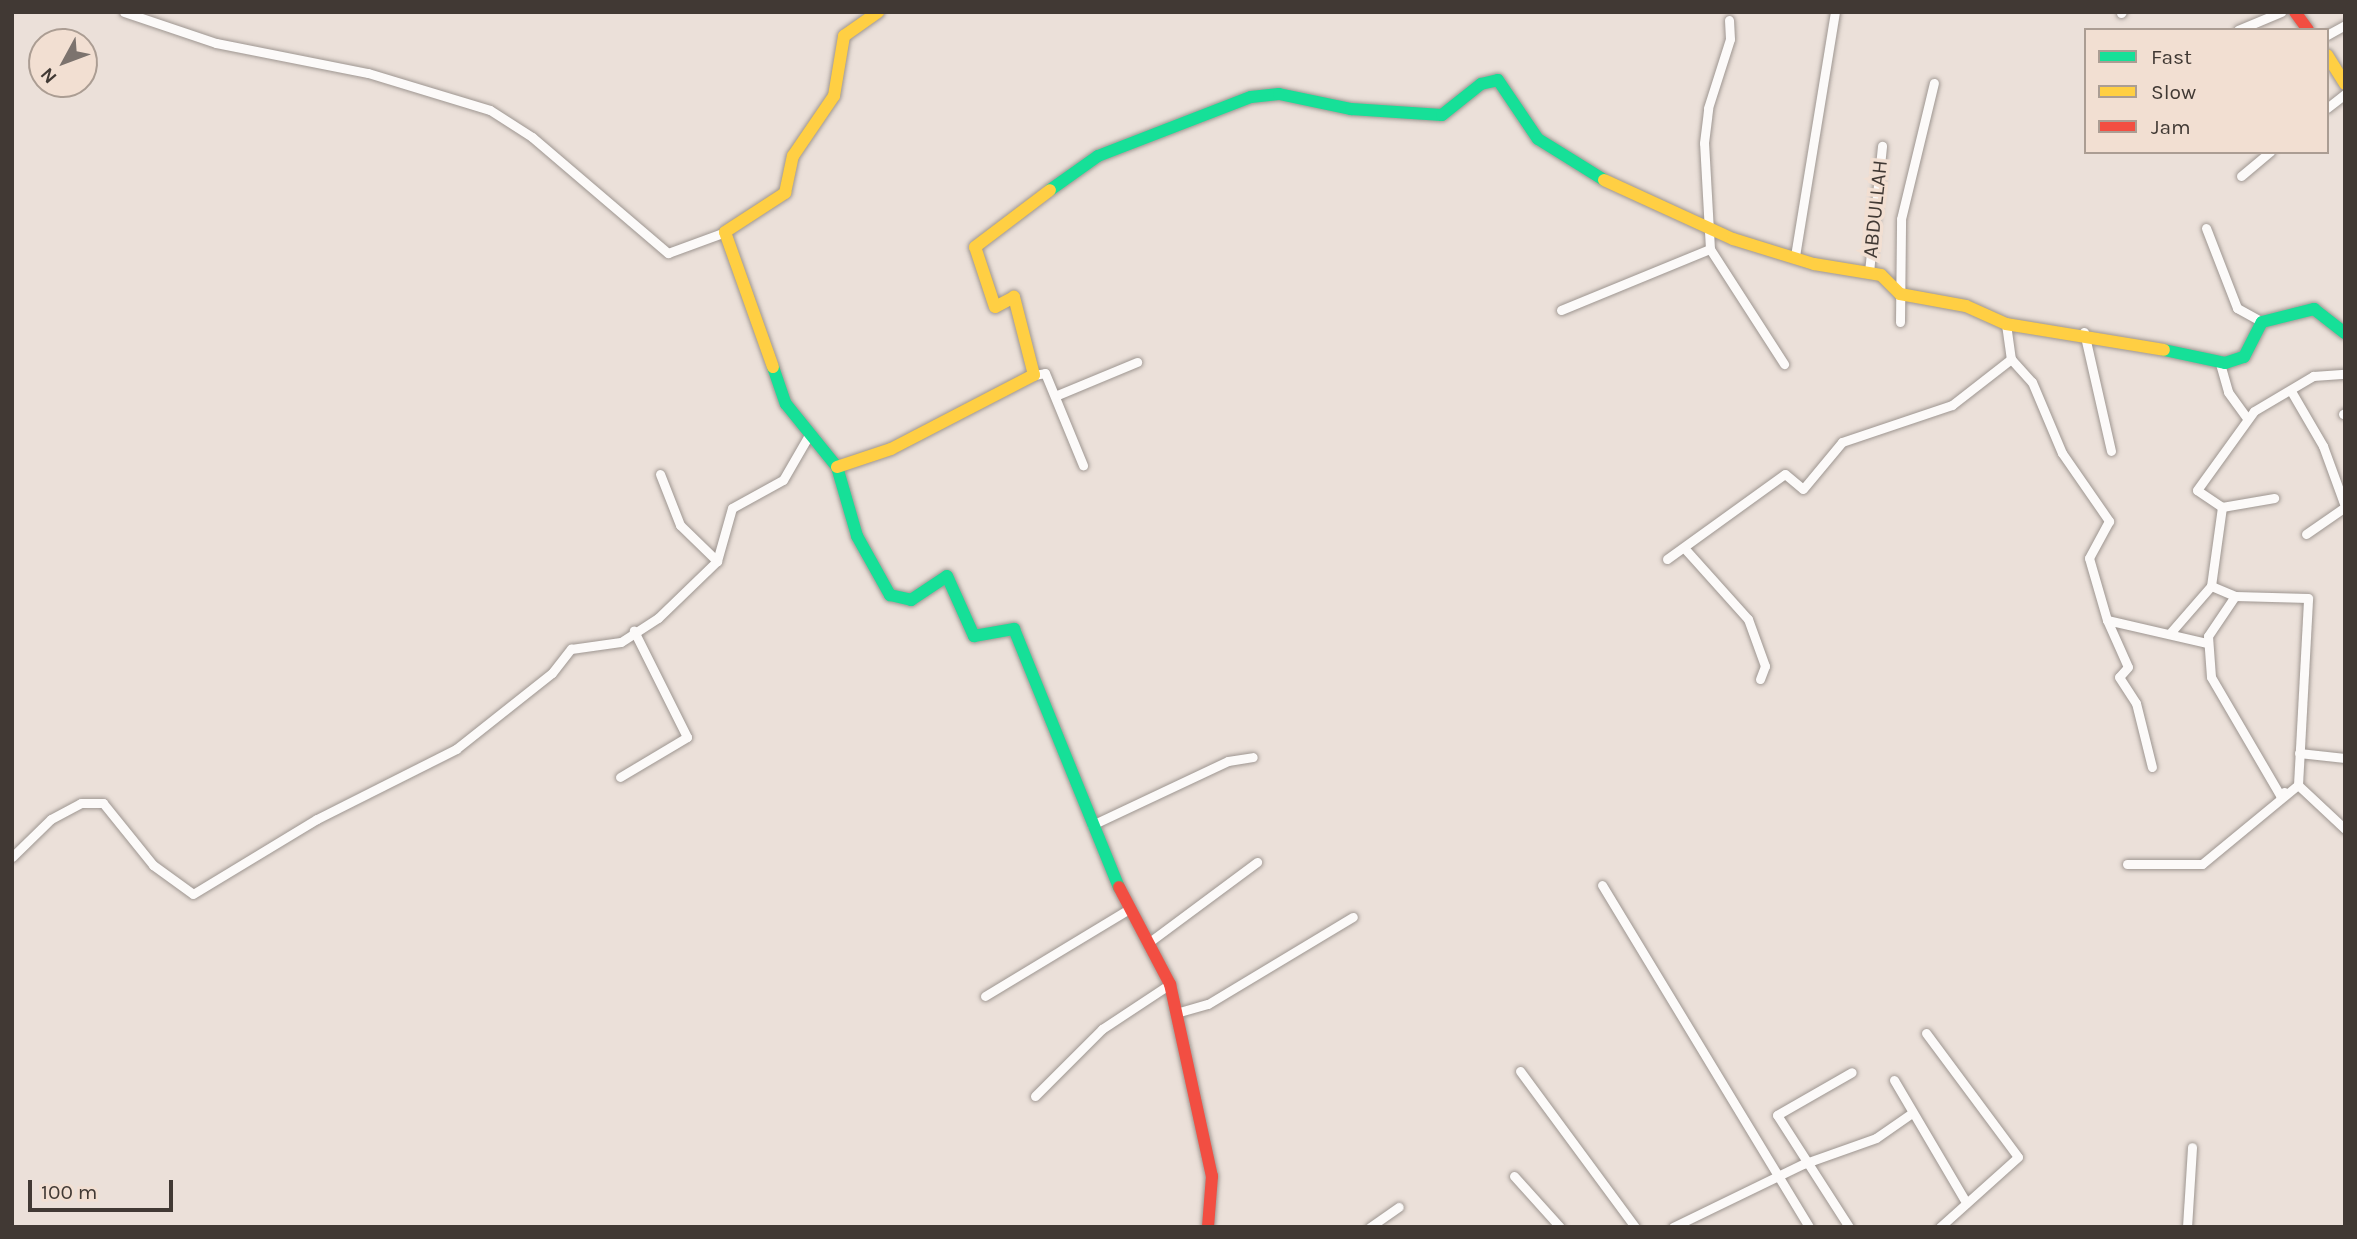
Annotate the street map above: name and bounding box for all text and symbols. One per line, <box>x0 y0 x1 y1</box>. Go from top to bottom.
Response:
north arrow <box>28 28 98 98</box>
legend <box>2084 28 2329 154</box>
text: Fast <box>2151 45 2192 69</box>
text: N <box>36 63 61 88</box>
text: Slow <box>2151 80 2196 104</box>
text: Jam <box>2151 115 2191 139</box>
street label: ABDULLAH <box>1857 159 1893 259</box>
scale bar <box>32 1166 177 1210</box>
text: 100 m <box>41 1180 98 1204</box>

